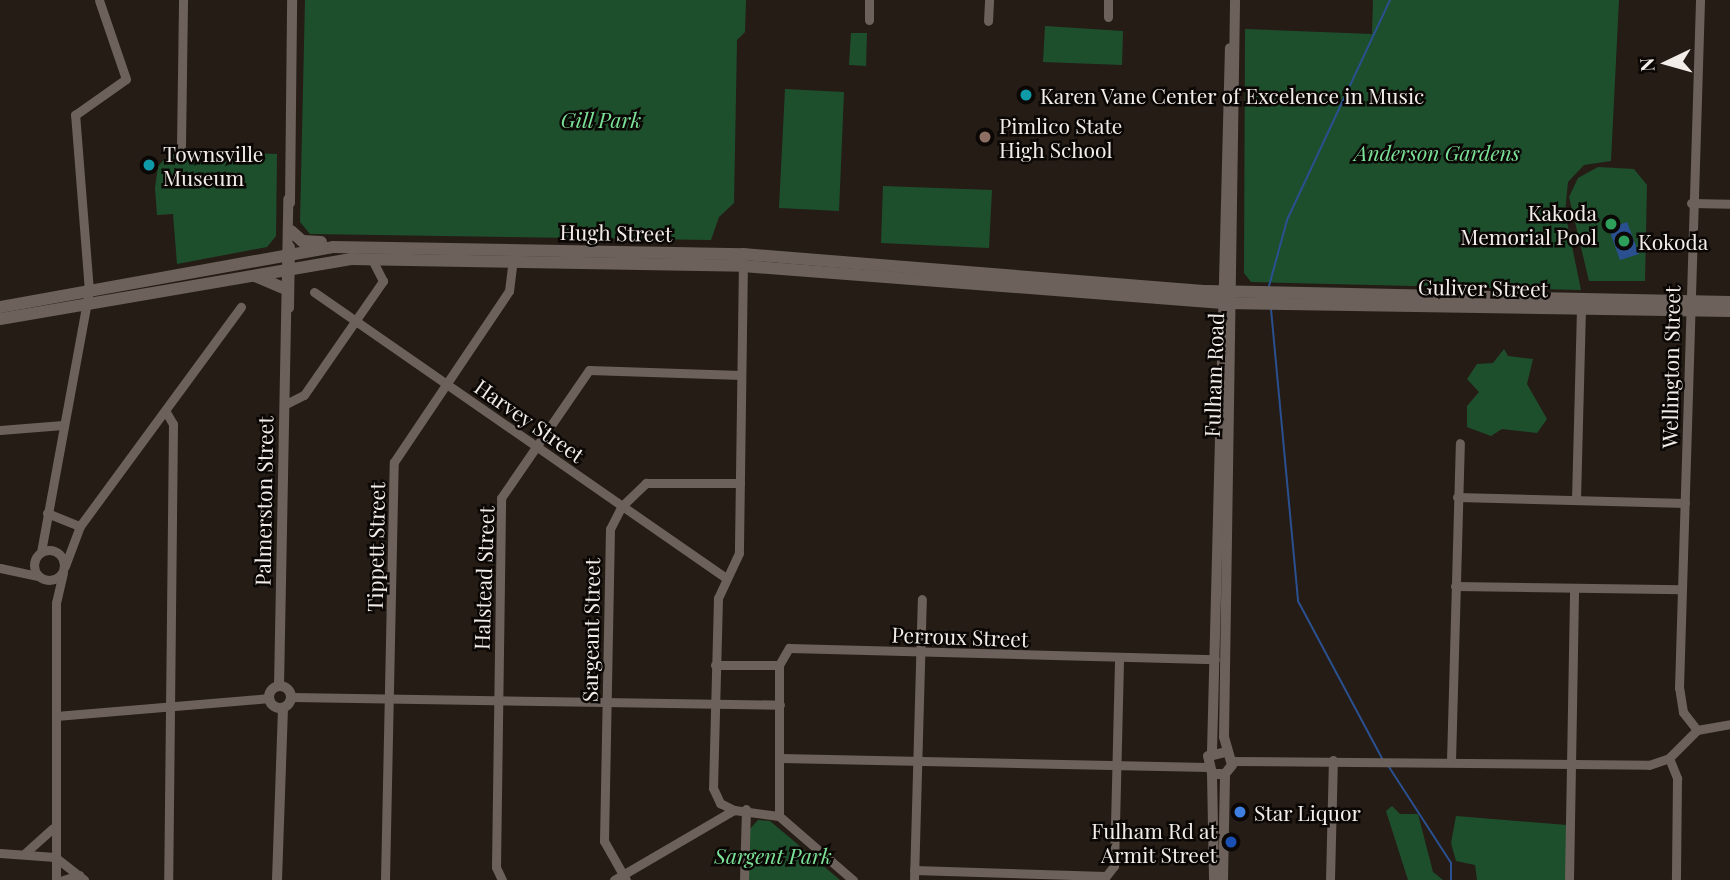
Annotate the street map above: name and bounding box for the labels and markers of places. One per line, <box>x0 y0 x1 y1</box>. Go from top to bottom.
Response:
place label: Karen Vane Center of Excelence in Music <box>1040 82 1425 108</box>
marker: Karen Vane Center of Excelence in Music <box>1018 87 1034 103</box>
place label: Pimlico State High School <box>999 112 1122 162</box>
marker: Pimlico State High School <box>977 129 993 145</box>
place label: Townsville Museum <box>163 140 263 190</box>
marker: Townsville Museum <box>141 157 157 173</box>
place label: Kakoda Memorial Pool <box>1460 199 1597 249</box>
marker: Kakoda Memorial Pool <box>1603 216 1619 232</box>
place label: Kokoda <box>1638 228 1708 254</box>
marker: Kokoda <box>1616 233 1632 249</box>
place label: Star Liquor <box>1254 799 1361 825</box>
marker: Star Liquor <box>1232 804 1248 820</box>
place label: Fulham Rd at Armit Street <box>1091 817 1217 867</box>
marker: Fulham Rd at Armit Street <box>1223 834 1239 850</box>

